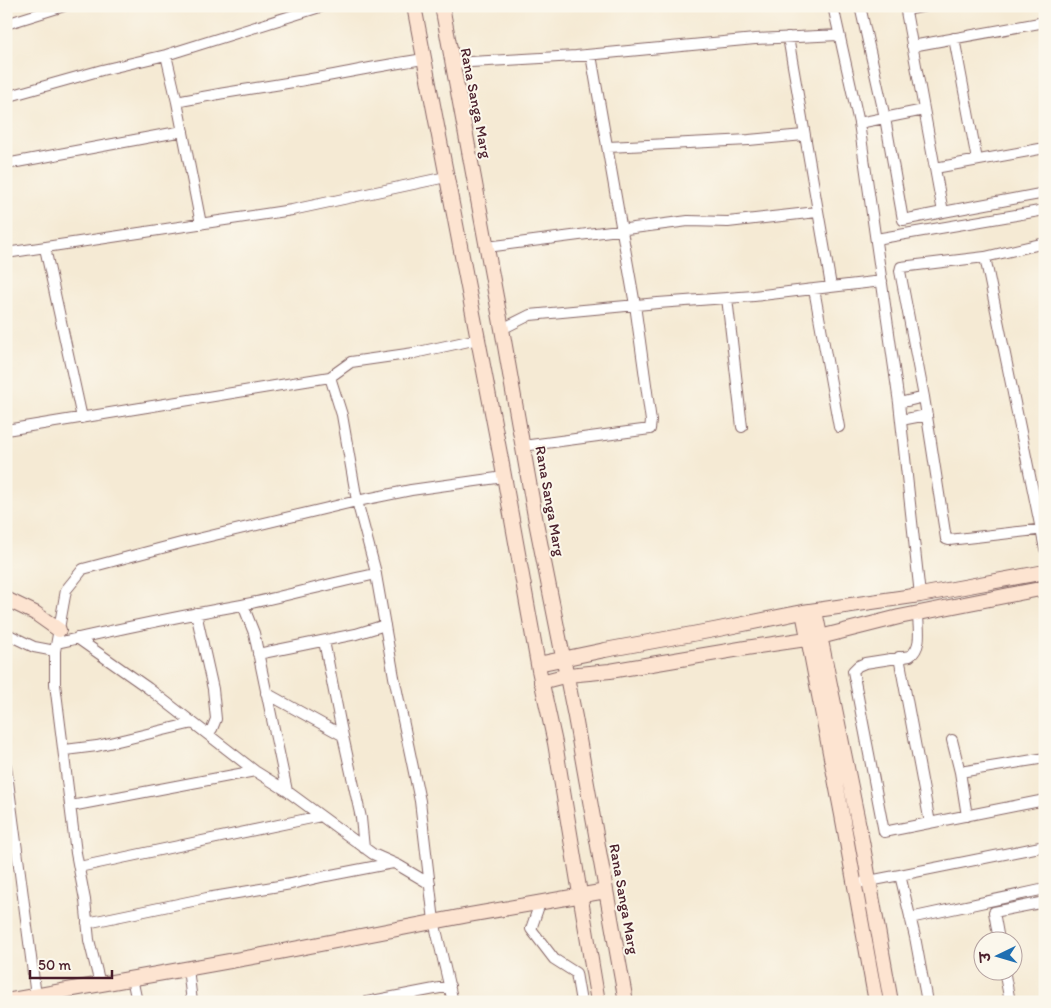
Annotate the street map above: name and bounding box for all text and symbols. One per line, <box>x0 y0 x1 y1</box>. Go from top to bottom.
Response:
street label: Rana Sanga Marg <box>456 46 496 160</box>
street label: Rana Sanga Marg <box>531 444 569 558</box>
street label: Rana Sanga Marg <box>605 842 643 956</box>
north arrow <box>974 930 1024 980</box>
scale bar <box>30 948 112 980</box>
text: उ <box>977 950 995 964</box>
text: 50 m <box>38 956 71 974</box>

